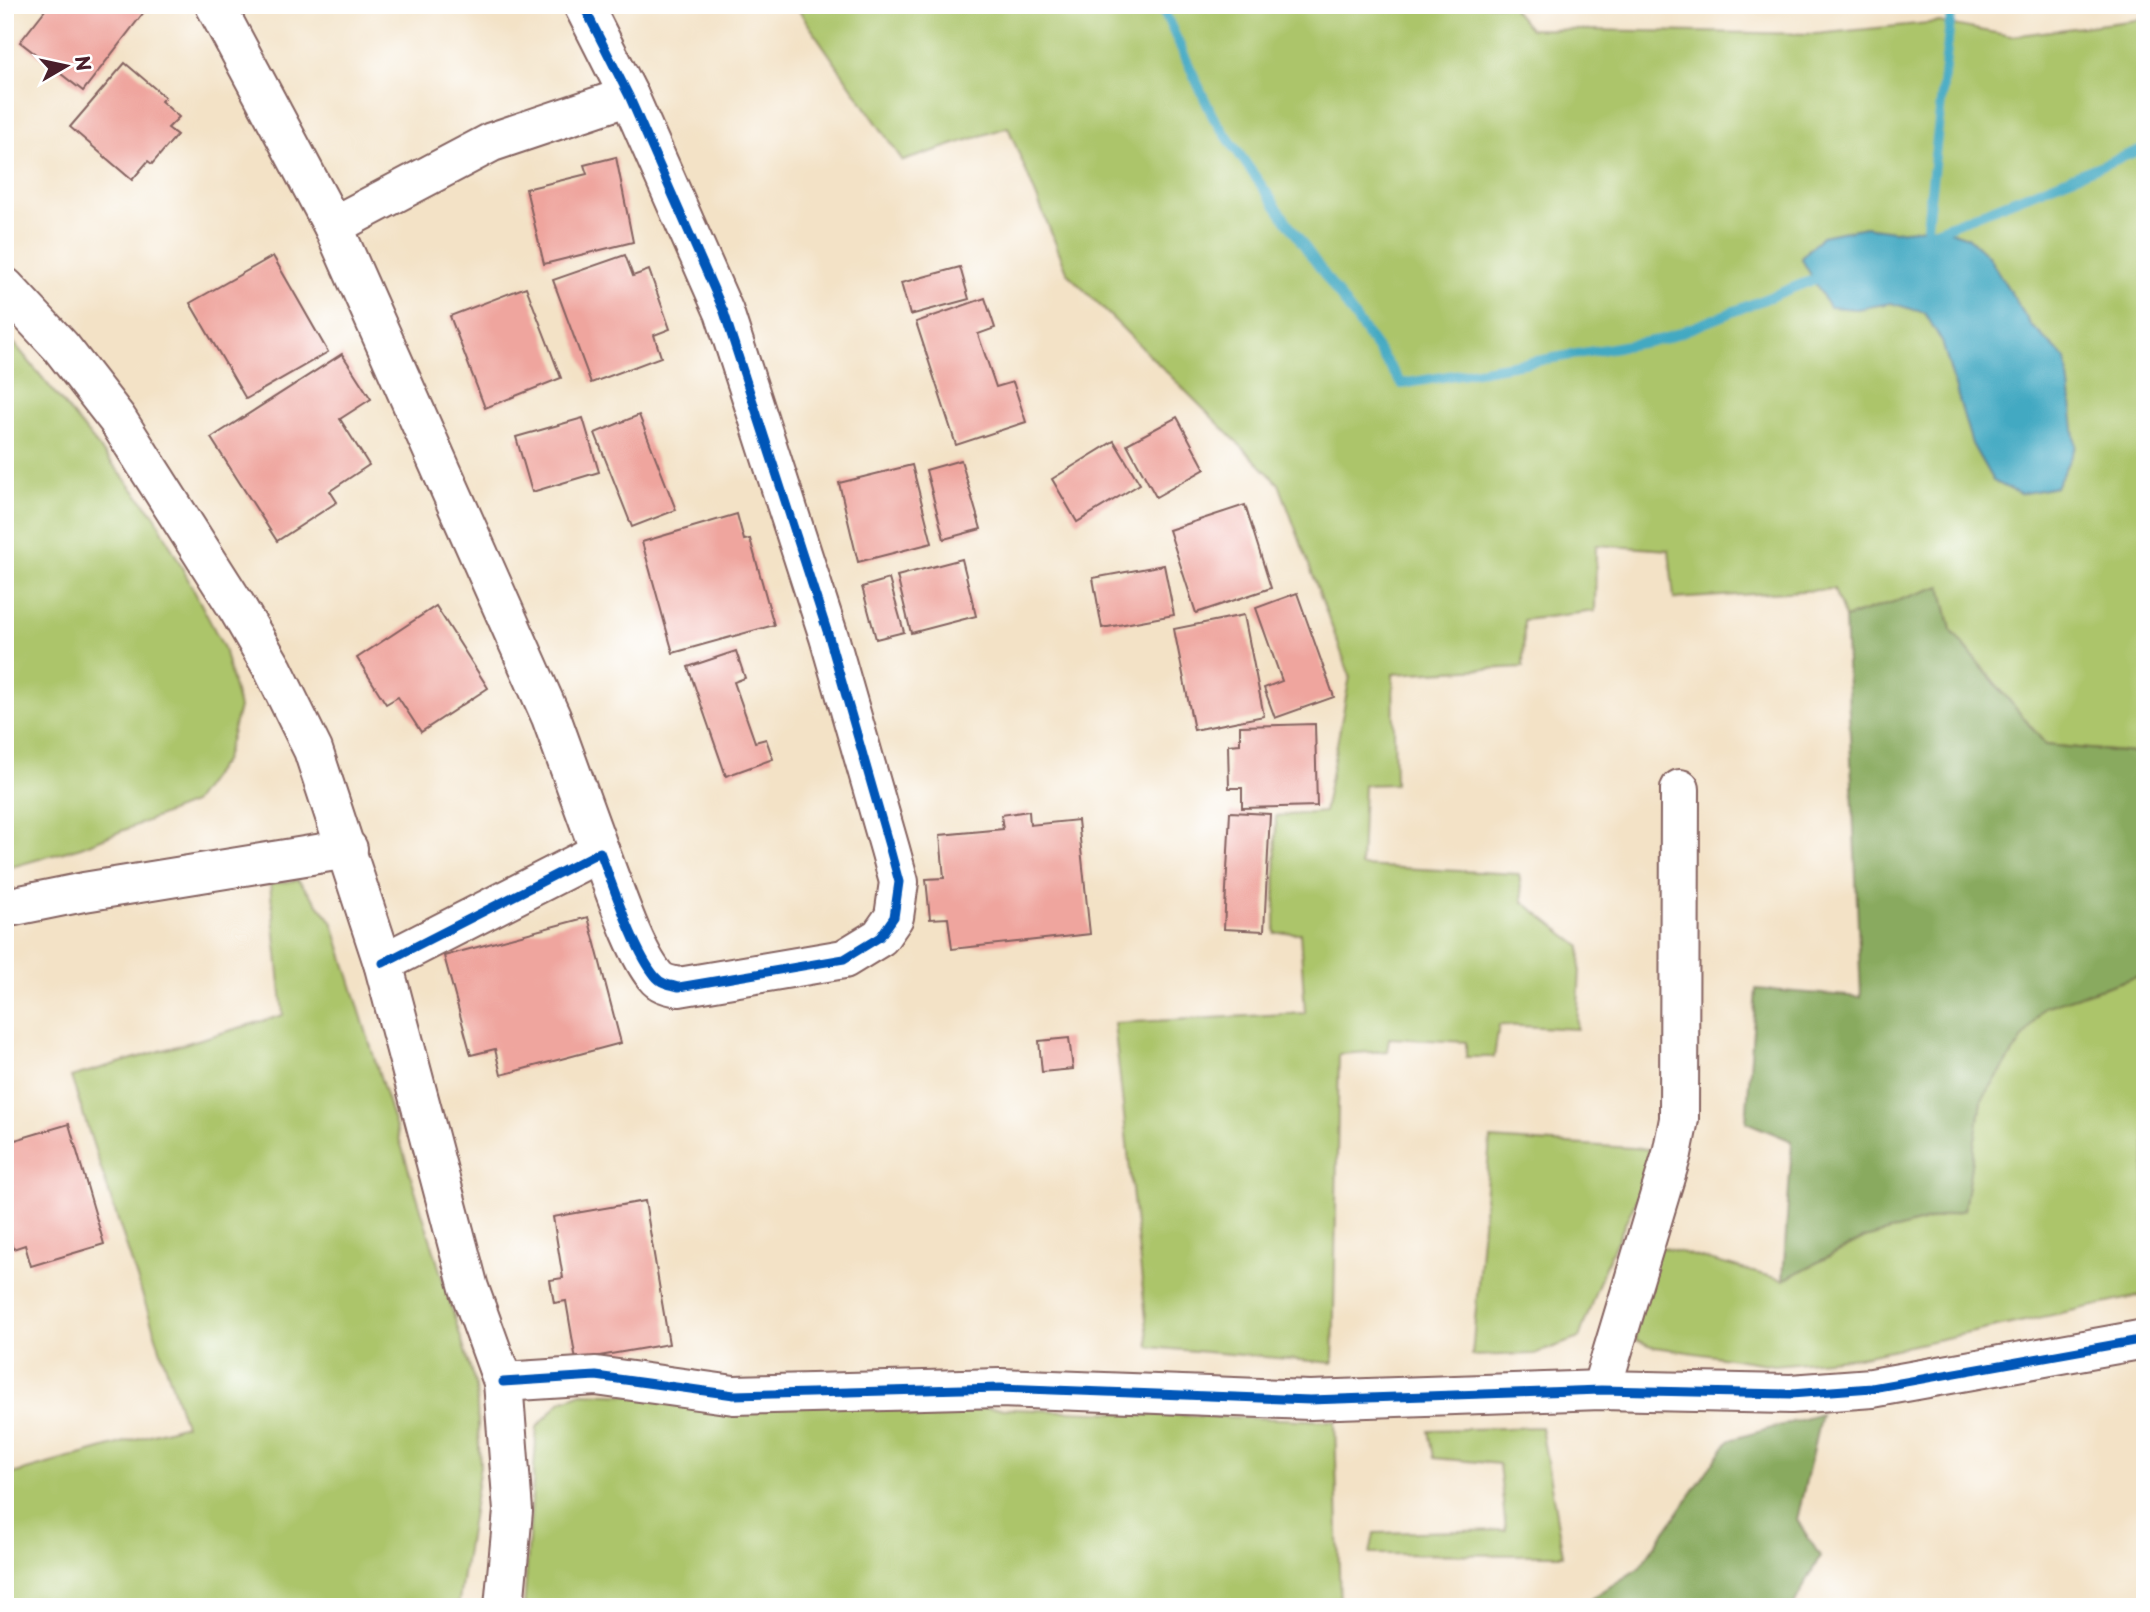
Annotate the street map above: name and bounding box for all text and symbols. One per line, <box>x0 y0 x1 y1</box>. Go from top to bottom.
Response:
north arrow <box>32 32 102 102</box>
text: N <box>69 54 99 73</box>

